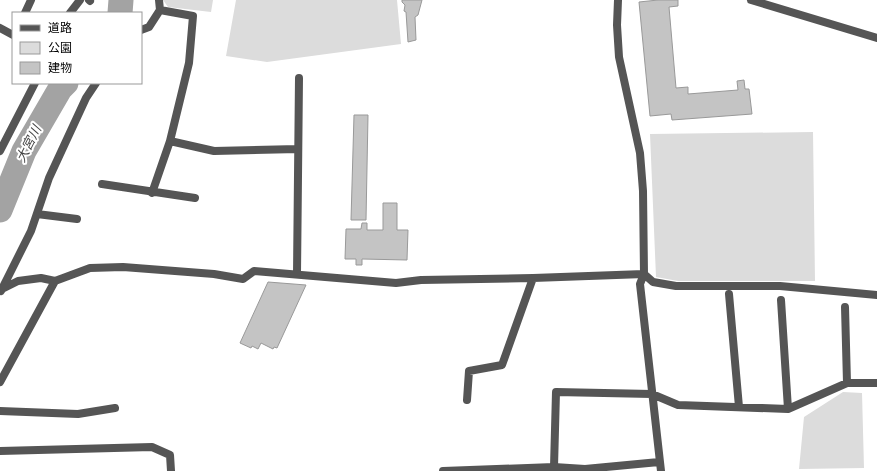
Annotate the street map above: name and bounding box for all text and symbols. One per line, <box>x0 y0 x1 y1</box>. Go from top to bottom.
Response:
legend <box>12 12 142 84</box>
text: 道路 <box>48 21 72 36</box>
text: 公園 <box>48 41 72 56</box>
text: 建物 <box>48 61 72 76</box>
water label: 大宮川 <box>13 121 46 165</box>

